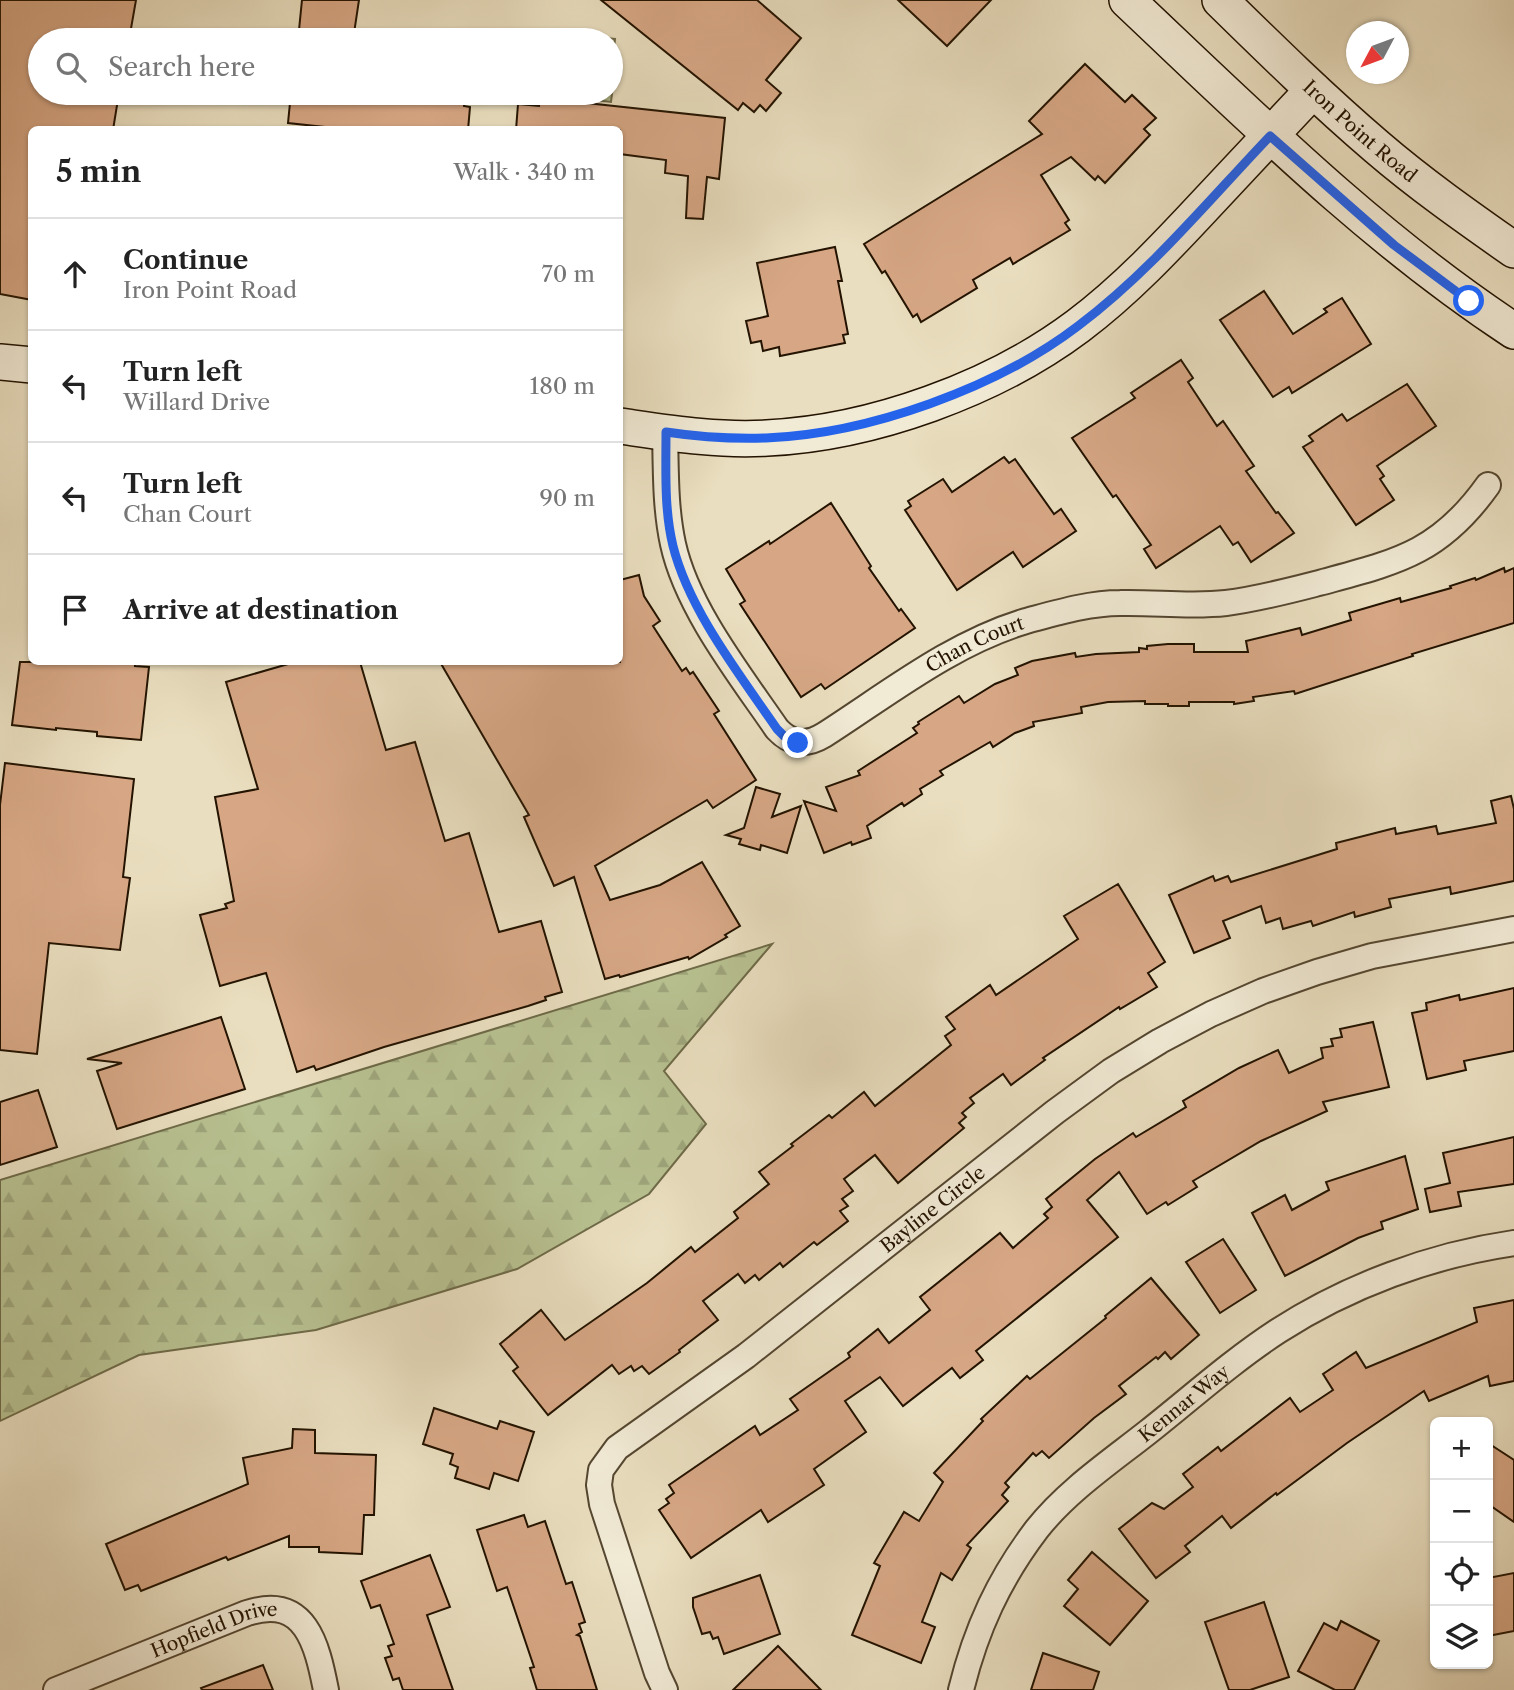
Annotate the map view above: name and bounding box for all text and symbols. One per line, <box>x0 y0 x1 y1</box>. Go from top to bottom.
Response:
north arrow <box>1346 21 1409 84</box>
search box <box>28 28 623 105</box>
icon: search <box>52 48 90 86</box>
text: Search here <box>108 51 255 83</box>
street label: Iron Point Road <box>1298 75 1422 188</box>
text: 5 min <box>56 153 141 190</box>
text: Walk · 340 m <box>453 158 595 186</box>
text: Continue <box>123 244 248 276</box>
icon: ahead <box>56 255 94 293</box>
text: 70 m <box>542 260 595 288</box>
text: Iron Point Road <box>123 276 297 304</box>
route start <box>1453 285 1484 316</box>
text: Turn left <box>123 356 242 388</box>
icon: left <box>56 367 94 405</box>
text: 180 m <box>530 372 595 400</box>
text: Willard Drive <box>123 388 270 416</box>
text: Turn left <box>123 468 242 500</box>
icon: left <box>56 479 94 517</box>
text: 90 m <box>539 484 595 512</box>
text: Chan Court <box>123 500 252 528</box>
icon: arrive <box>56 591 94 629</box>
text: Arrive at destination <box>123 594 398 626</box>
street label: Chan Court <box>922 611 1027 677</box>
route end <box>782 727 813 758</box>
street label: Bayline Circle <box>876 1161 990 1258</box>
street label: Kennar Way <box>1134 1360 1234 1447</box>
map controls <box>1430 1417 1493 1669</box>
button: + <box>1430 1417 1493 1480</box>
button: − <box>1430 1480 1493 1543</box>
button: locate <box>1430 1543 1493 1606</box>
street label: Hopfield Drive <box>148 1598 278 1663</box>
button: layers <box>1430 1606 1493 1669</box>

